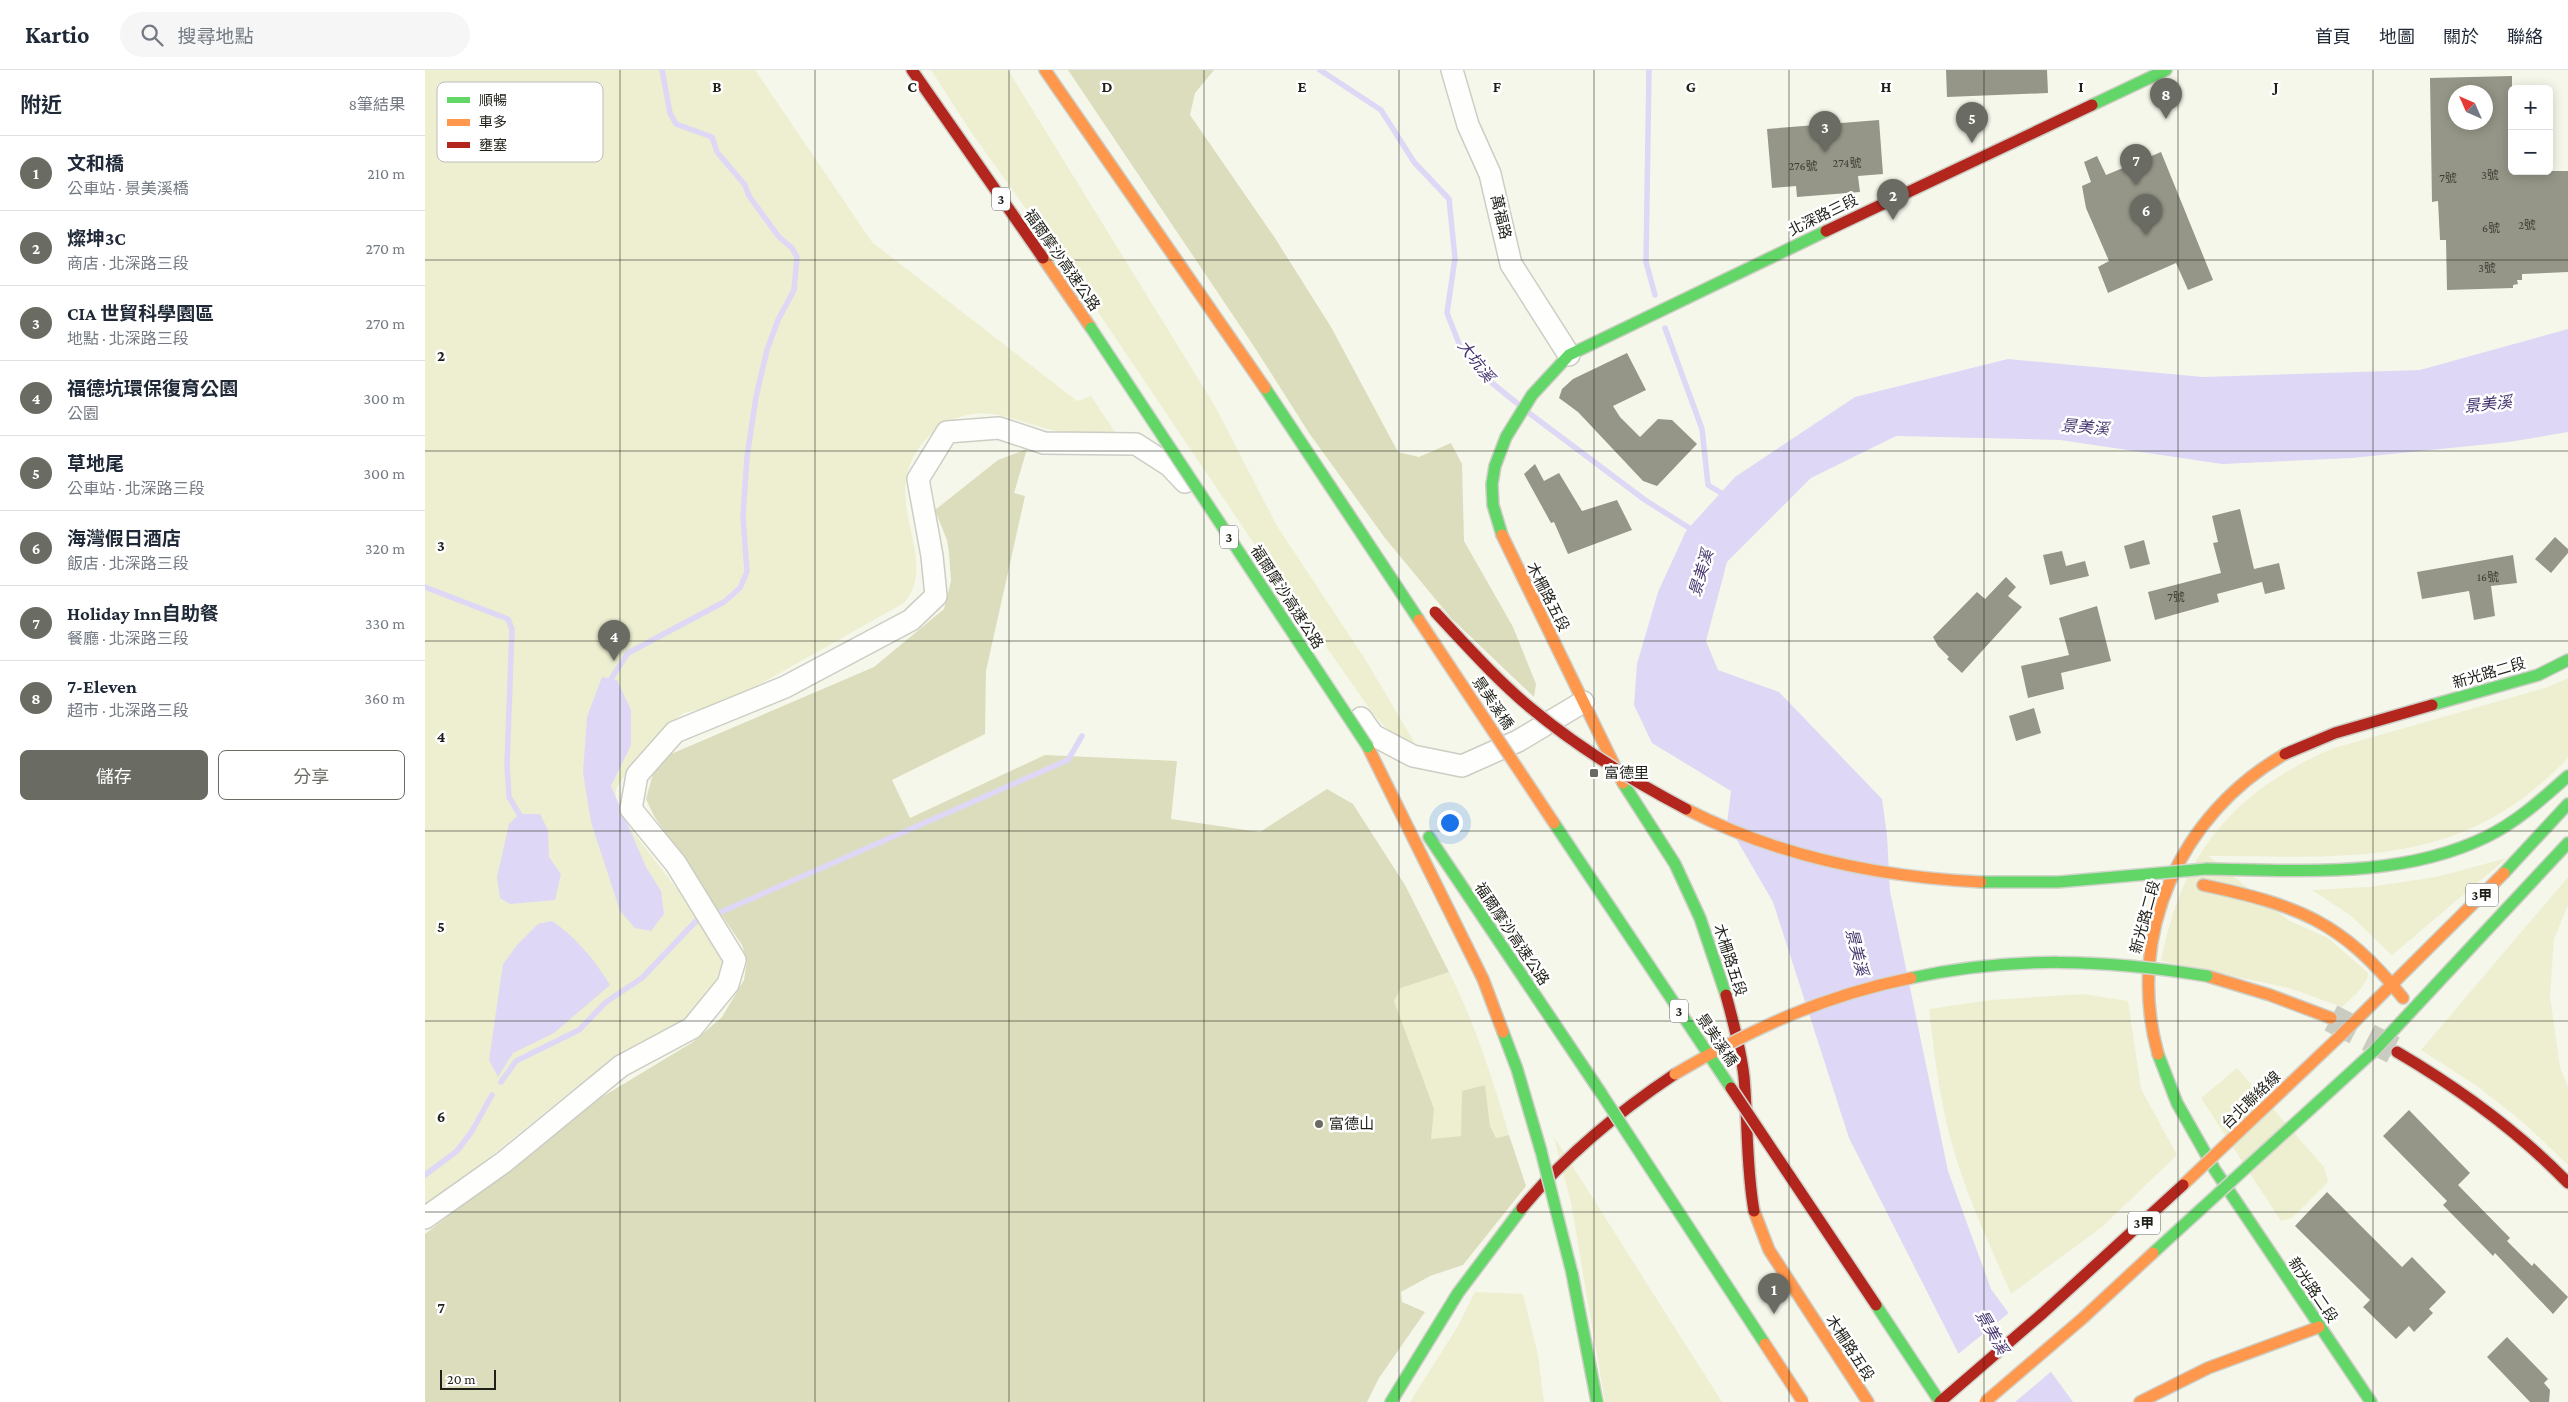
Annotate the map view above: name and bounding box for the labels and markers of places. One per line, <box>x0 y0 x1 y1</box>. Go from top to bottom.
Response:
pin: 8 <box>2150 78 2182 119</box>
pin: 5 <box>1956 102 1988 143</box>
pin: 3 <box>1809 111 1841 152</box>
pin: 7 <box>2120 144 2152 185</box>
pin: 2 <box>1877 179 1909 220</box>
pin: 6 <box>2130 194 2162 235</box>
pin: 4 <box>598 620 630 661</box>
place label: 富德里 <box>1604 764 1649 781</box>
marker: 富德里 <box>1588 767 1600 779</box>
place label: 富德山 <box>1329 1115 1374 1132</box>
marker: 富德山 <box>1313 1118 1325 1130</box>
pin: 1 <box>1758 1273 1790 1314</box>

